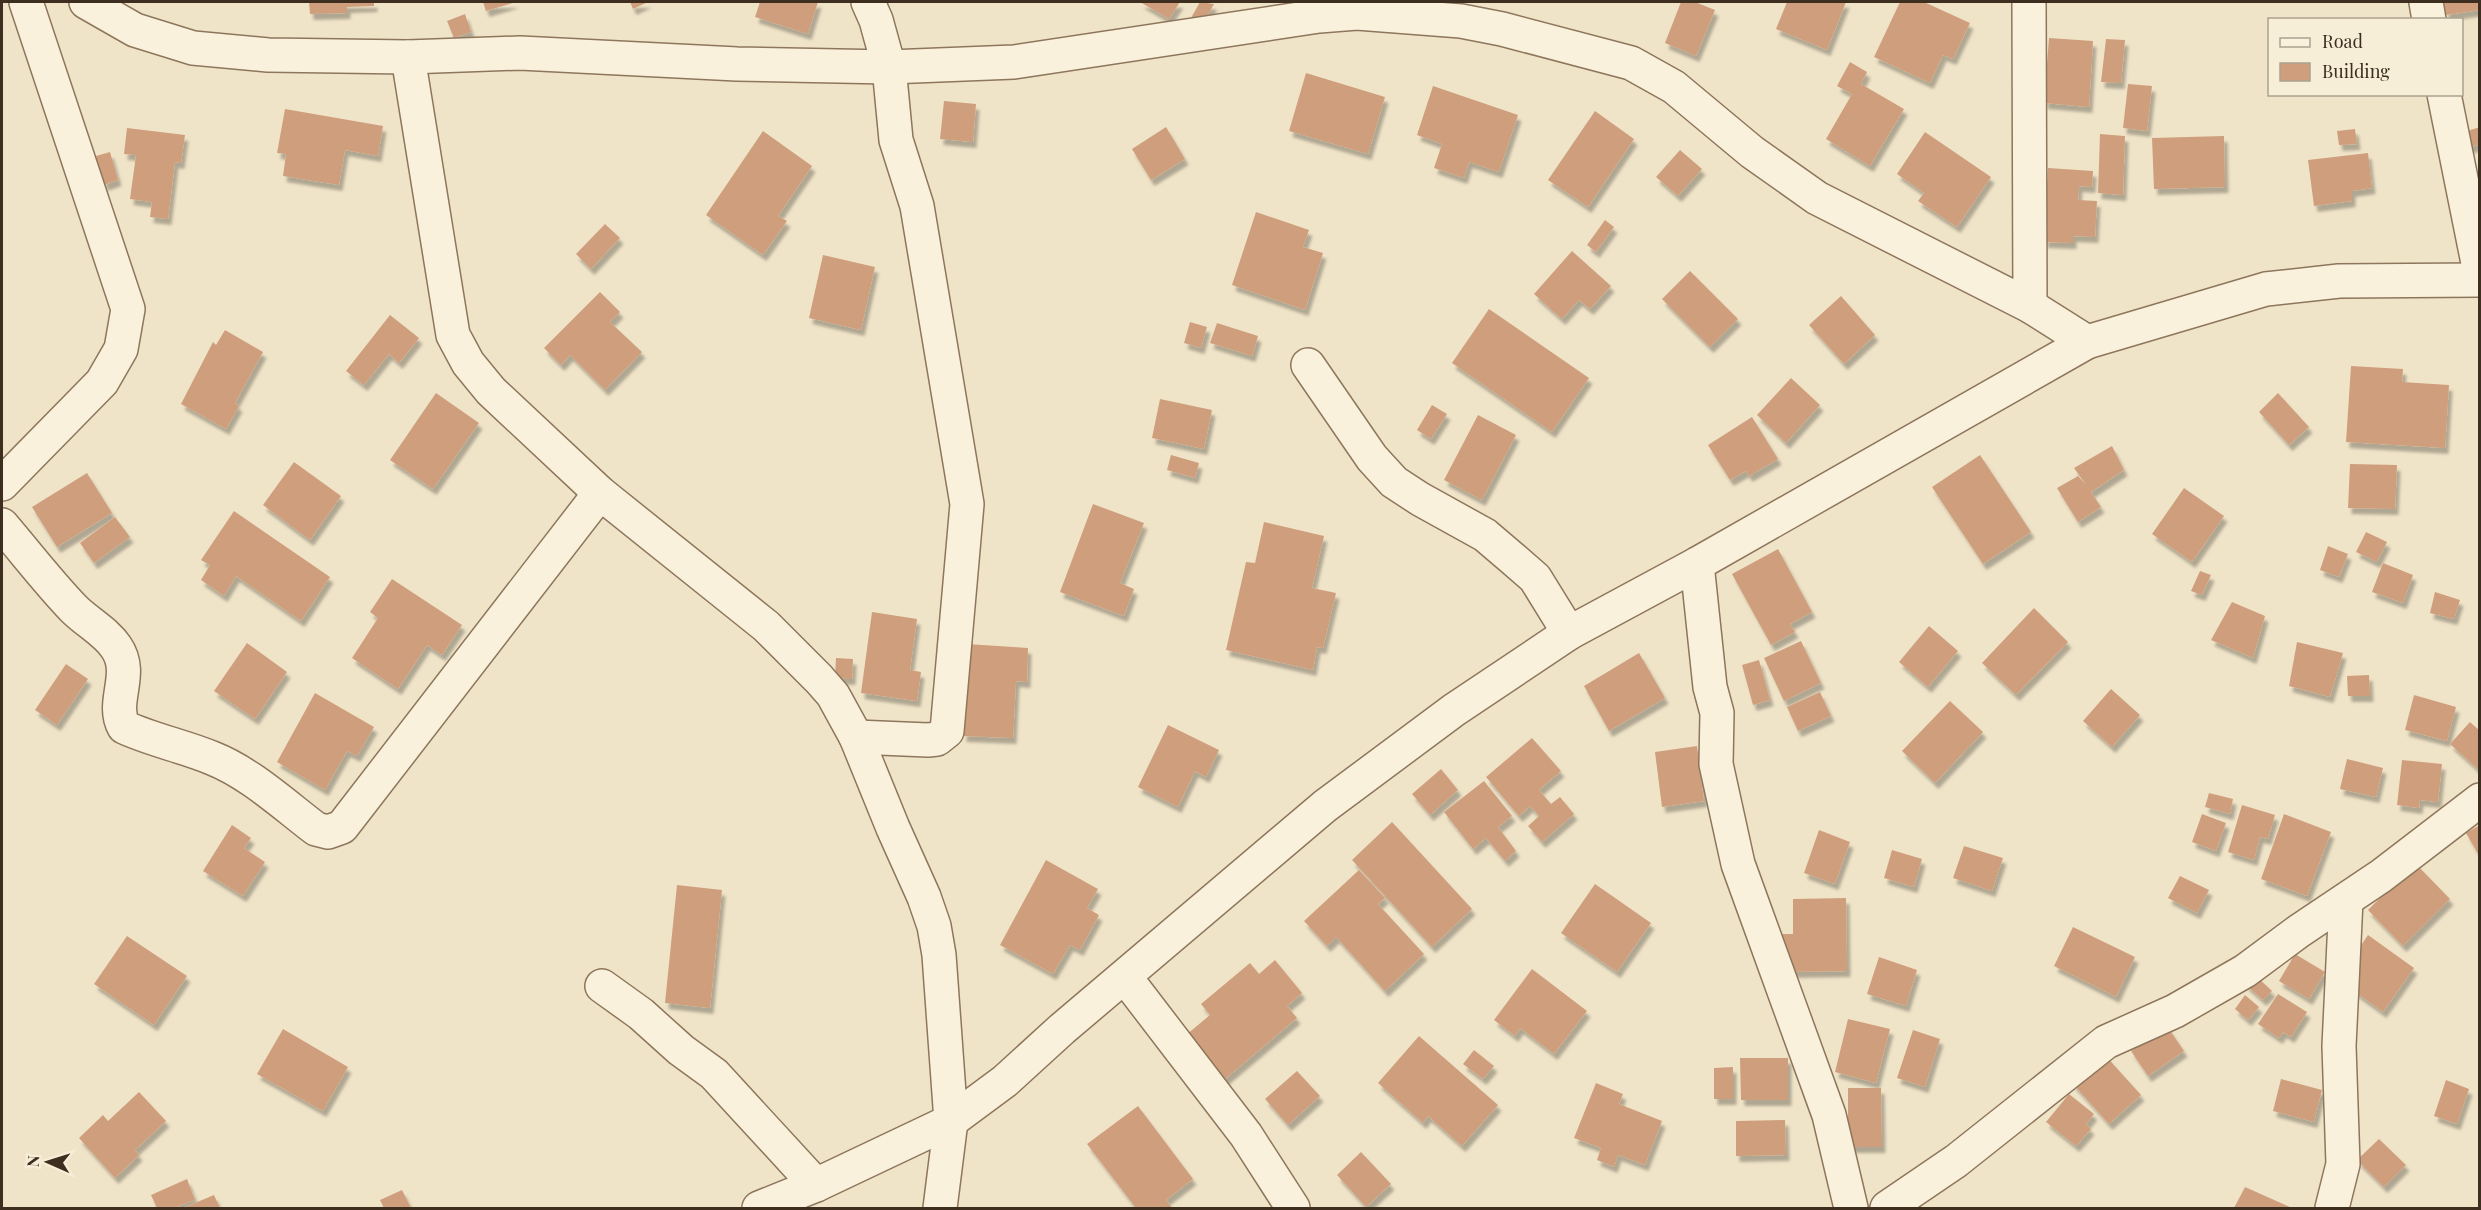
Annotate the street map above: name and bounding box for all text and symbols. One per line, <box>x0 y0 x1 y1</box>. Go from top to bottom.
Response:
legend <box>2268 18 2463 96</box>
text: Road <box>2322 29 2363 53</box>
text: Building <box>2322 59 2390 83</box>
north arrow <box>18 1132 78 1192</box>
text: N <box>22 1154 43 1168</box>

